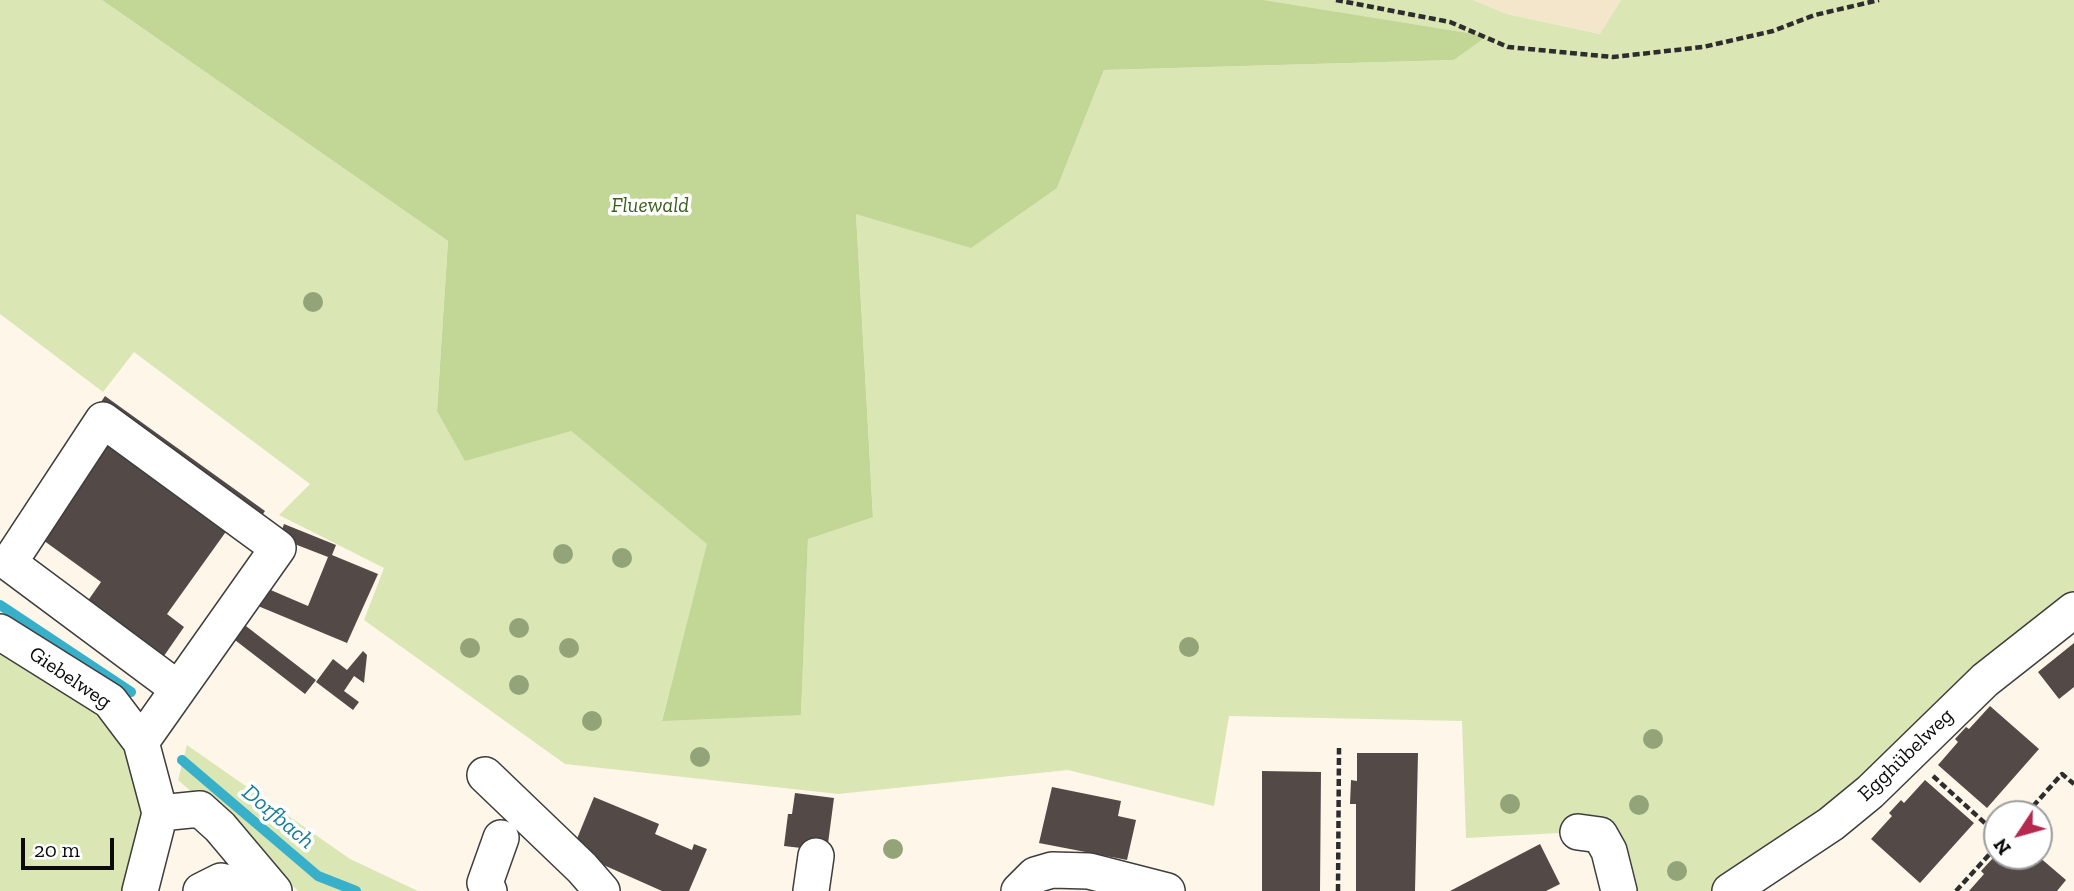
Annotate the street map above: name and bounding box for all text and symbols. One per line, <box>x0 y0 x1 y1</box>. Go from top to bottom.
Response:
park label: Fluewald <box>611 193 689 219</box>
street label: Giebelweg <box>24 641 116 715</box>
street label: Egghübelweg <box>1853 703 1959 807</box>
water label: Dorfbach <box>236 779 320 855</box>
north arrow <box>1983 800 2053 870</box>
scale bar <box>24 824 117 868</box>
text: N <box>1989 834 2016 859</box>
text: 20 m <box>34 837 80 862</box>

